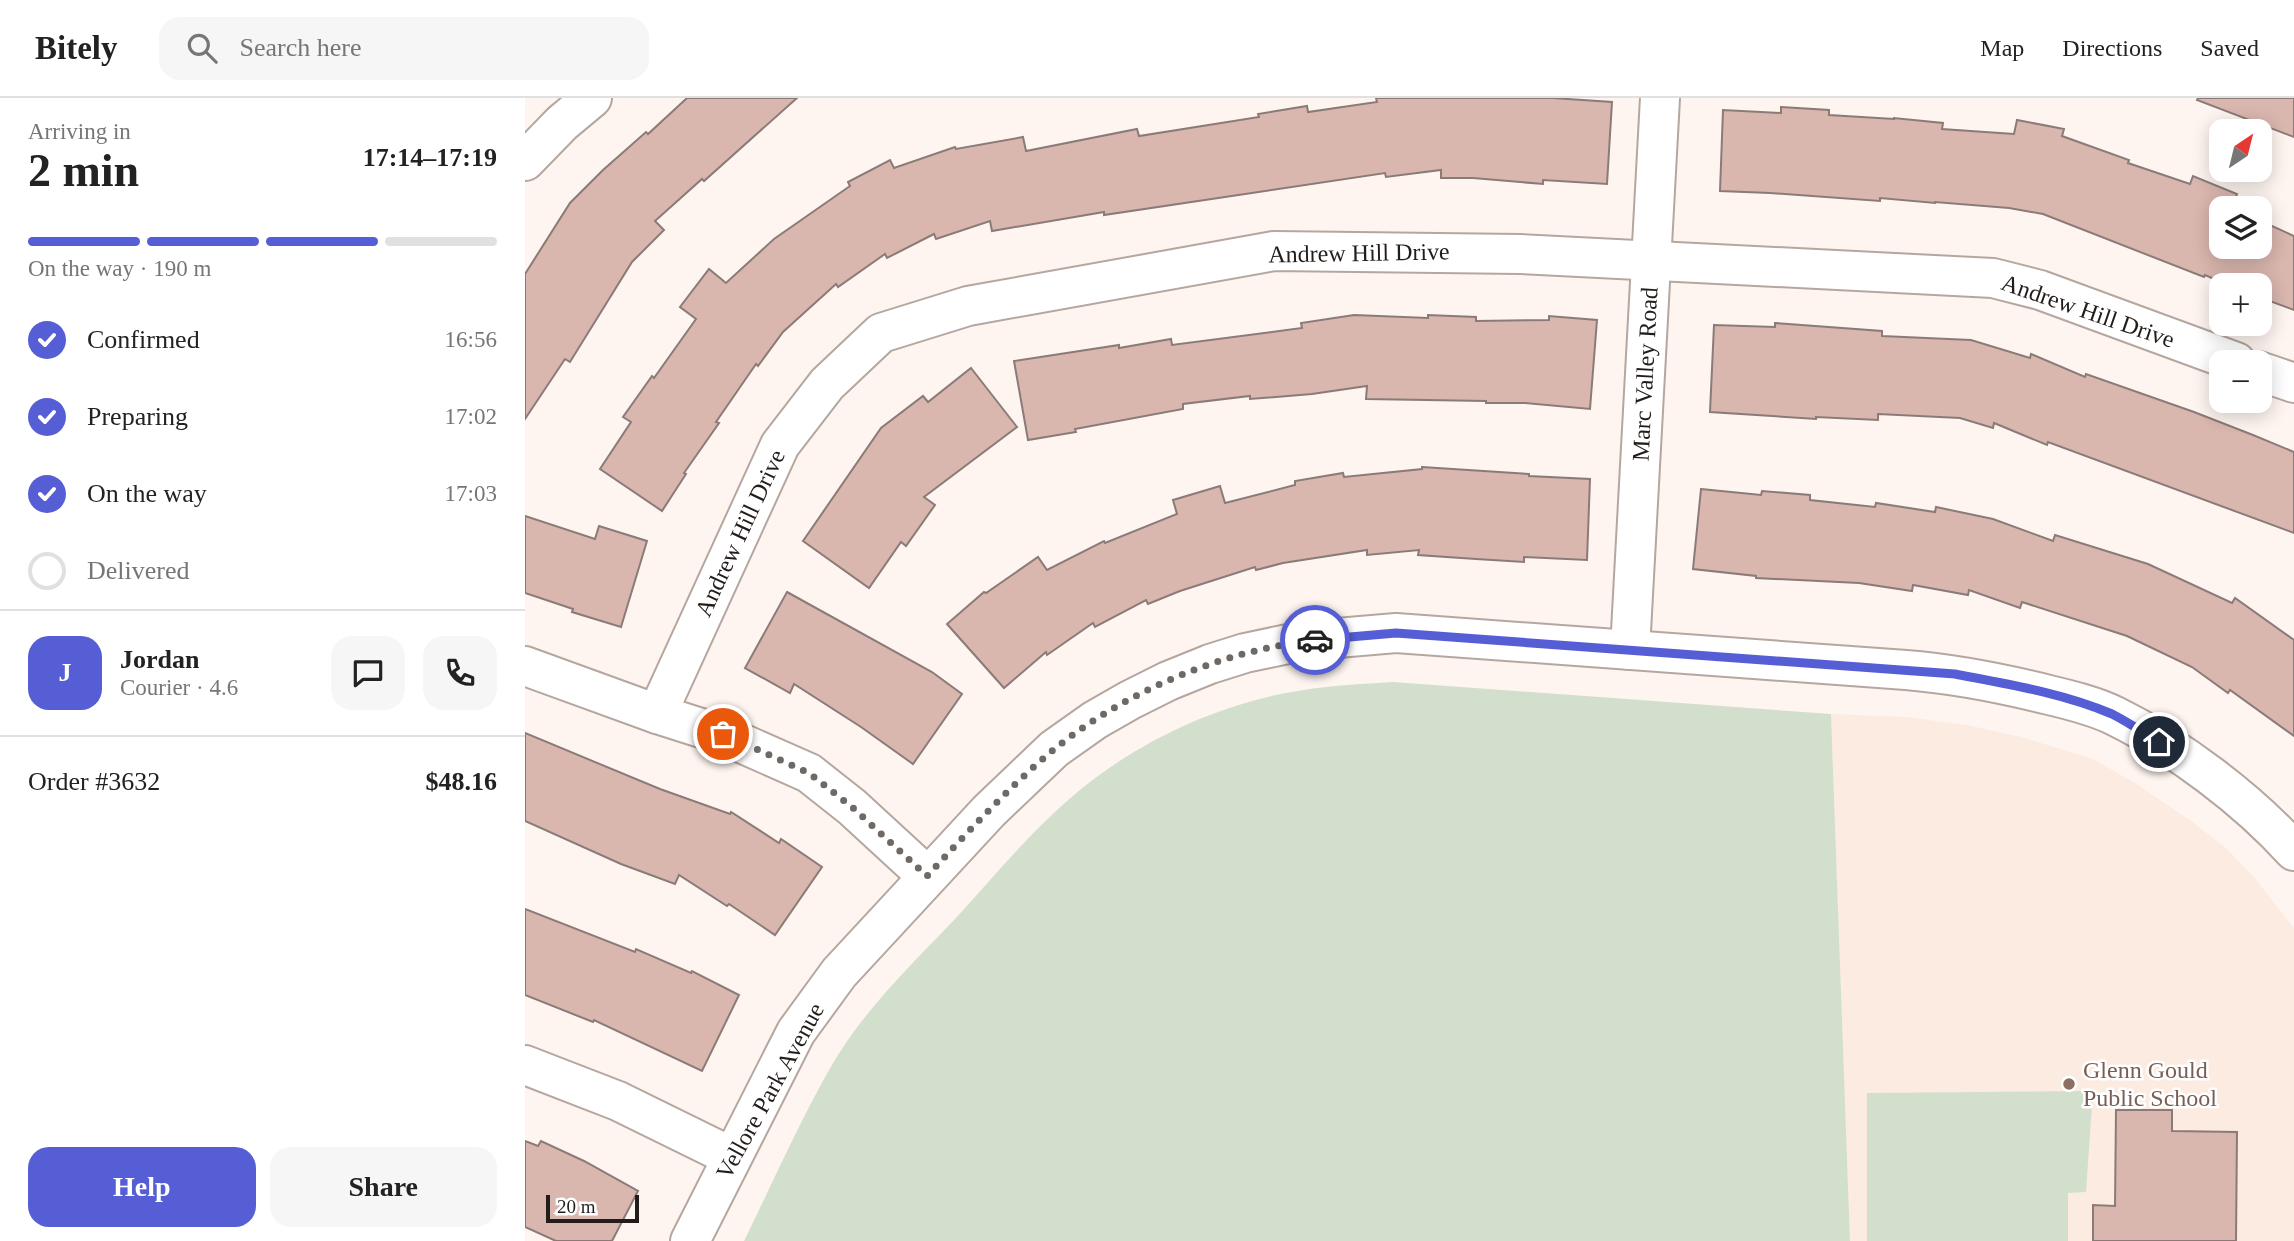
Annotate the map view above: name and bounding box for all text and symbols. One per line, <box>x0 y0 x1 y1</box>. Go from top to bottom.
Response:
search box <box>159 17 649 80</box>
icon: search <box>183 29 221 67</box>
text: Bitely <box>35 30 117 66</box>
text: Search here <box>239 33 361 62</box>
text: Map <box>1980 35 2024 61</box>
text: Directions <box>2062 35 2162 61</box>
text: Saved <box>2200 35 2259 61</box>
text: Arriving in <box>28 119 131 144</box>
north arrow <box>2209 119 2271 182</box>
map controls <box>2209 119 2272 413</box>
text: 17:14–17:19 <box>363 143 497 172</box>
text: 2 min <box>28 145 139 196</box>
button: layers <box>2209 196 2272 259</box>
street label: Andrew Hill Drive <box>1268 238 1450 268</box>
text: On the way · 190 m <box>28 256 211 281</box>
street label: Andrew Hill Drive <box>1998 269 2178 353</box>
button: + <box>2209 273 2272 336</box>
street label: Marc Valley Road <box>1627 286 1663 462</box>
icon: check <box>28 321 66 359</box>
text: Confirmed <box>87 325 200 354</box>
text: 16:56 <box>445 327 497 352</box>
button: − <box>2209 350 2272 413</box>
icon: check <box>28 398 66 436</box>
text: Preparing <box>87 402 188 431</box>
text: 17:02 <box>445 404 497 429</box>
street label: Andrew Hill Drive <box>690 445 790 621</box>
icon: check <box>28 475 66 513</box>
text: On the way <box>87 479 207 508</box>
text: 17:03 <box>445 481 497 506</box>
text: Delivered <box>87 556 190 585</box>
courier <box>1280 605 1350 675</box>
icon: car <box>1296 621 1334 659</box>
button: chat <box>331 636 405 710</box>
button: phone <box>423 636 497 710</box>
text: Jordan <box>120 645 199 674</box>
text: J <box>59 658 72 687</box>
text: Courier · 4.6 <box>120 675 238 700</box>
pin <box>693 704 753 764</box>
pin <box>2129 712 2189 772</box>
icon: bag <box>704 715 742 753</box>
icon: home <box>2140 723 2178 761</box>
text: Order #3632 <box>28 767 160 796</box>
text: $48.16 <box>426 767 497 796</box>
street label: Vellore Park Avenue <box>711 999 829 1183</box>
place label: Glenn Gould Public School <box>2083 1057 2217 1111</box>
marker: Glenn Gould Public School <box>2061 1076 2077 1092</box>
button: Help <box>28 1147 256 1227</box>
button: Share <box>270 1147 497 1227</box>
scale bar <box>546 1192 639 1224</box>
text: 20 m <box>557 1196 596 1217</box>

